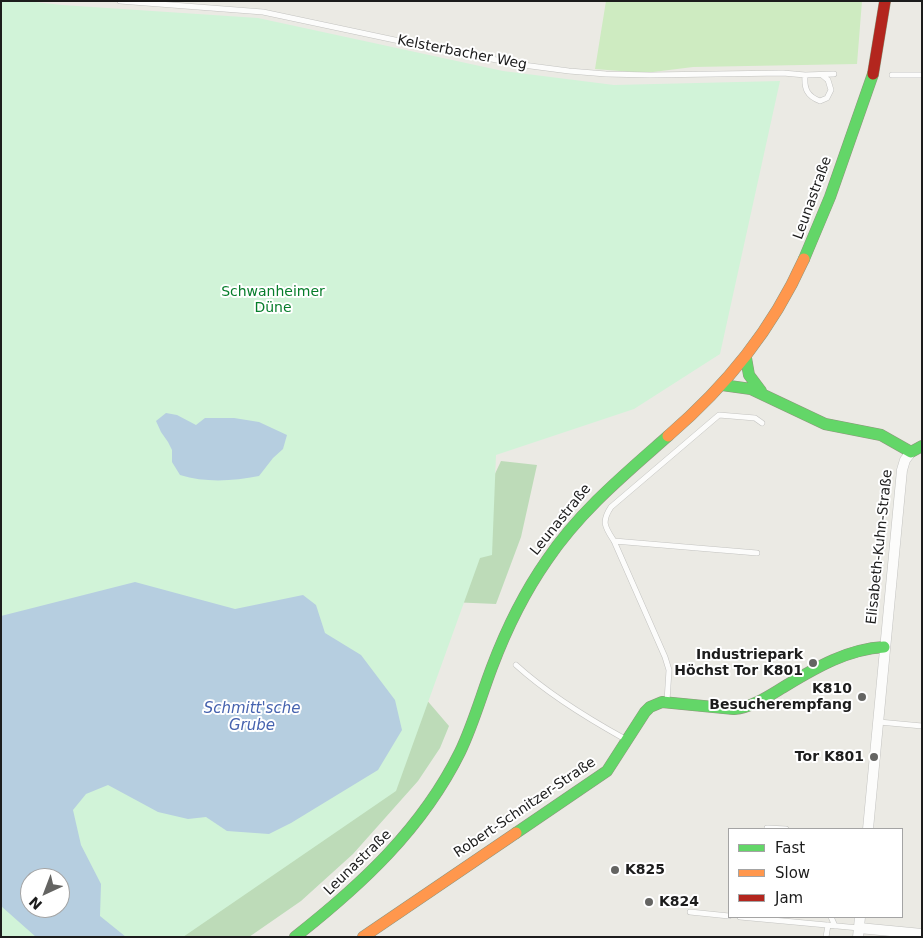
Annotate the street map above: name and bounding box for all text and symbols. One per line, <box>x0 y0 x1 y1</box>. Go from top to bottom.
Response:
street label: Kelsterbacher Weg <box>396 32 528 74</box>
street label: Leunastraße <box>790 154 836 242</box>
park label: Schwanheimer Düne <box>221 284 325 316</box>
street label: Elisabeth-Kuhn-Straße <box>864 469 896 625</box>
street label: Leunastraße <box>527 481 595 559</box>
place label: Industriepark Höchst Tor K801 <box>674 647 803 680</box>
marker: Industriepark Höchst Tor K801 <box>807 657 819 669</box>
place label: K810 Besucherempfang <box>709 681 852 714</box>
marker: K810 Besucherempfang <box>856 691 868 703</box>
water label: Schmitt'sche Grube <box>204 700 300 735</box>
place label: Tor K801 <box>795 749 864 765</box>
marker: Tor K801 <box>868 751 880 763</box>
street label: Robert-Schnitzer-Straße <box>451 754 599 862</box>
street label: Leunastraße <box>321 827 395 899</box>
legend <box>728 828 903 918</box>
text: Fast <box>775 839 805 857</box>
place label: K825 <box>625 862 665 878</box>
marker: K825 <box>609 864 621 876</box>
text: Slow <box>775 864 810 882</box>
north arrow <box>20 868 70 918</box>
text: Jam <box>775 889 803 907</box>
text: N <box>26 893 45 913</box>
place label: K824 <box>659 894 699 910</box>
marker: K824 <box>643 896 655 908</box>

